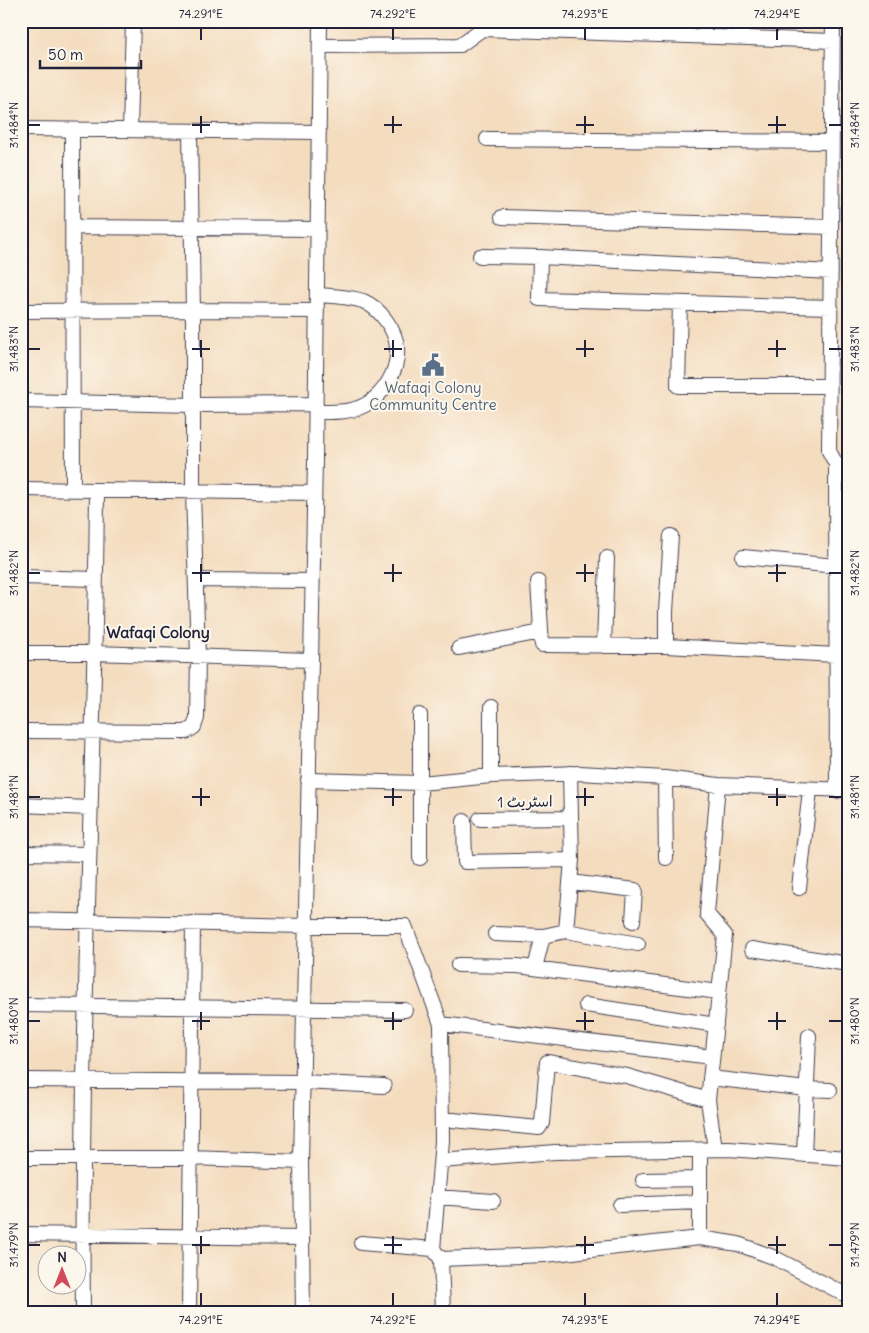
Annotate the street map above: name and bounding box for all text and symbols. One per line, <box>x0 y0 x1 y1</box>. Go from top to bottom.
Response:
text: 74.291°E <box>179 6 223 21</box>
text: 74.292°E <box>370 6 416 21</box>
text: 74.293°E <box>562 6 608 21</box>
text: 74.294°E <box>754 6 800 21</box>
scale bar <box>40 38 141 70</box>
text: 50 m <box>48 45 83 64</box>
text: 31.484°N <box>6 102 21 148</box>
text: 31.484°N <box>847 102 862 148</box>
text: 31.483°N <box>6 326 21 372</box>
text: 31.483°N <box>847 326 862 372</box>
public building icon: Wafaqi Colony Community Centre <box>420 352 446 378</box>
place label: Wafaqi Colony Community Centre <box>369 378 497 414</box>
text: 31.482°N <box>6 550 21 596</box>
text: 31.482°N <box>847 550 862 596</box>
district label: Wafaqi Colony <box>106 622 210 643</box>
text: 31.481°N <box>6 775 21 819</box>
text: 31.481°N <box>847 775 862 819</box>
street label: اسٹریٹ 1 <box>497 792 553 811</box>
text: 31.480°N <box>6 997 21 1045</box>
text: 31.480°N <box>847 997 862 1045</box>
text: 31.479°N <box>6 1222 21 1268</box>
text: 31.479°N <box>847 1222 862 1268</box>
north arrow <box>38 1246 88 1296</box>
text: N <box>57 1248 67 1266</box>
text: 74.291°E <box>179 1312 223 1327</box>
text: 74.292°E <box>370 1312 416 1327</box>
text: 74.293°E <box>562 1312 608 1327</box>
text: 74.294°E <box>754 1312 800 1327</box>

